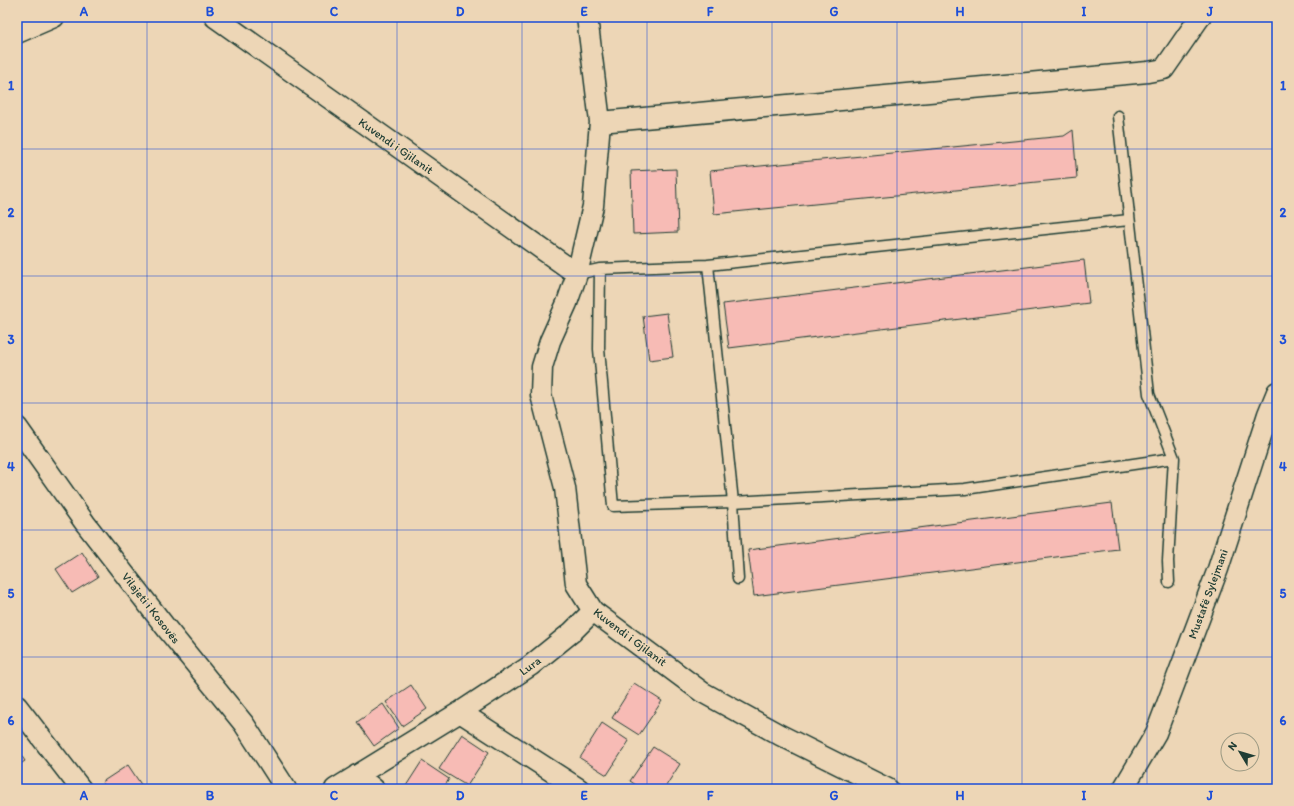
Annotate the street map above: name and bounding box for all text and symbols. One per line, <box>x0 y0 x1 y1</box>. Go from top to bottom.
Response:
text: A <box>79 4 89 19</box>
text: B <box>206 4 215 19</box>
text: C <box>330 4 339 19</box>
text: D <box>456 4 465 19</box>
text: E <box>580 4 588 19</box>
text: F <box>707 4 714 19</box>
text: G <box>830 4 839 19</box>
text: H <box>956 4 965 19</box>
text: I <box>1082 4 1087 19</box>
text: J <box>1206 4 1214 19</box>
text: 1 <box>8 78 14 93</box>
text: 1 <box>1280 78 1286 93</box>
street label: Kuvendi i Gjilanit <box>356 115 436 177</box>
text: 2 <box>8 205 15 220</box>
text: 2 <box>1280 205 1287 220</box>
text: 3 <box>7 332 15 347</box>
text: 3 <box>1279 332 1287 347</box>
text: 4 <box>7 459 15 474</box>
text: 4 <box>1279 459 1287 474</box>
street label: Mustafë Sylejmani <box>1185 547 1231 641</box>
street label: Vilajeti i Kosovës <box>119 570 183 646</box>
text: 5 <box>8 586 15 601</box>
text: 5 <box>1280 586 1287 601</box>
street label: Kuvendi i Gjilanit <box>591 605 670 669</box>
street label: Lura <box>516 653 544 679</box>
text: 6 <box>8 713 15 728</box>
text: 6 <box>1280 713 1287 728</box>
north arrow <box>1220 732 1260 772</box>
text: N <box>1225 739 1240 753</box>
text: A <box>79 788 89 803</box>
text: B <box>206 788 215 803</box>
text: C <box>330 788 339 803</box>
text: D <box>456 788 465 803</box>
text: E <box>580 788 588 803</box>
text: F <box>707 788 714 803</box>
text: G <box>830 788 839 803</box>
text: H <box>956 788 965 803</box>
text: I <box>1082 788 1087 803</box>
text: J <box>1206 788 1214 803</box>

